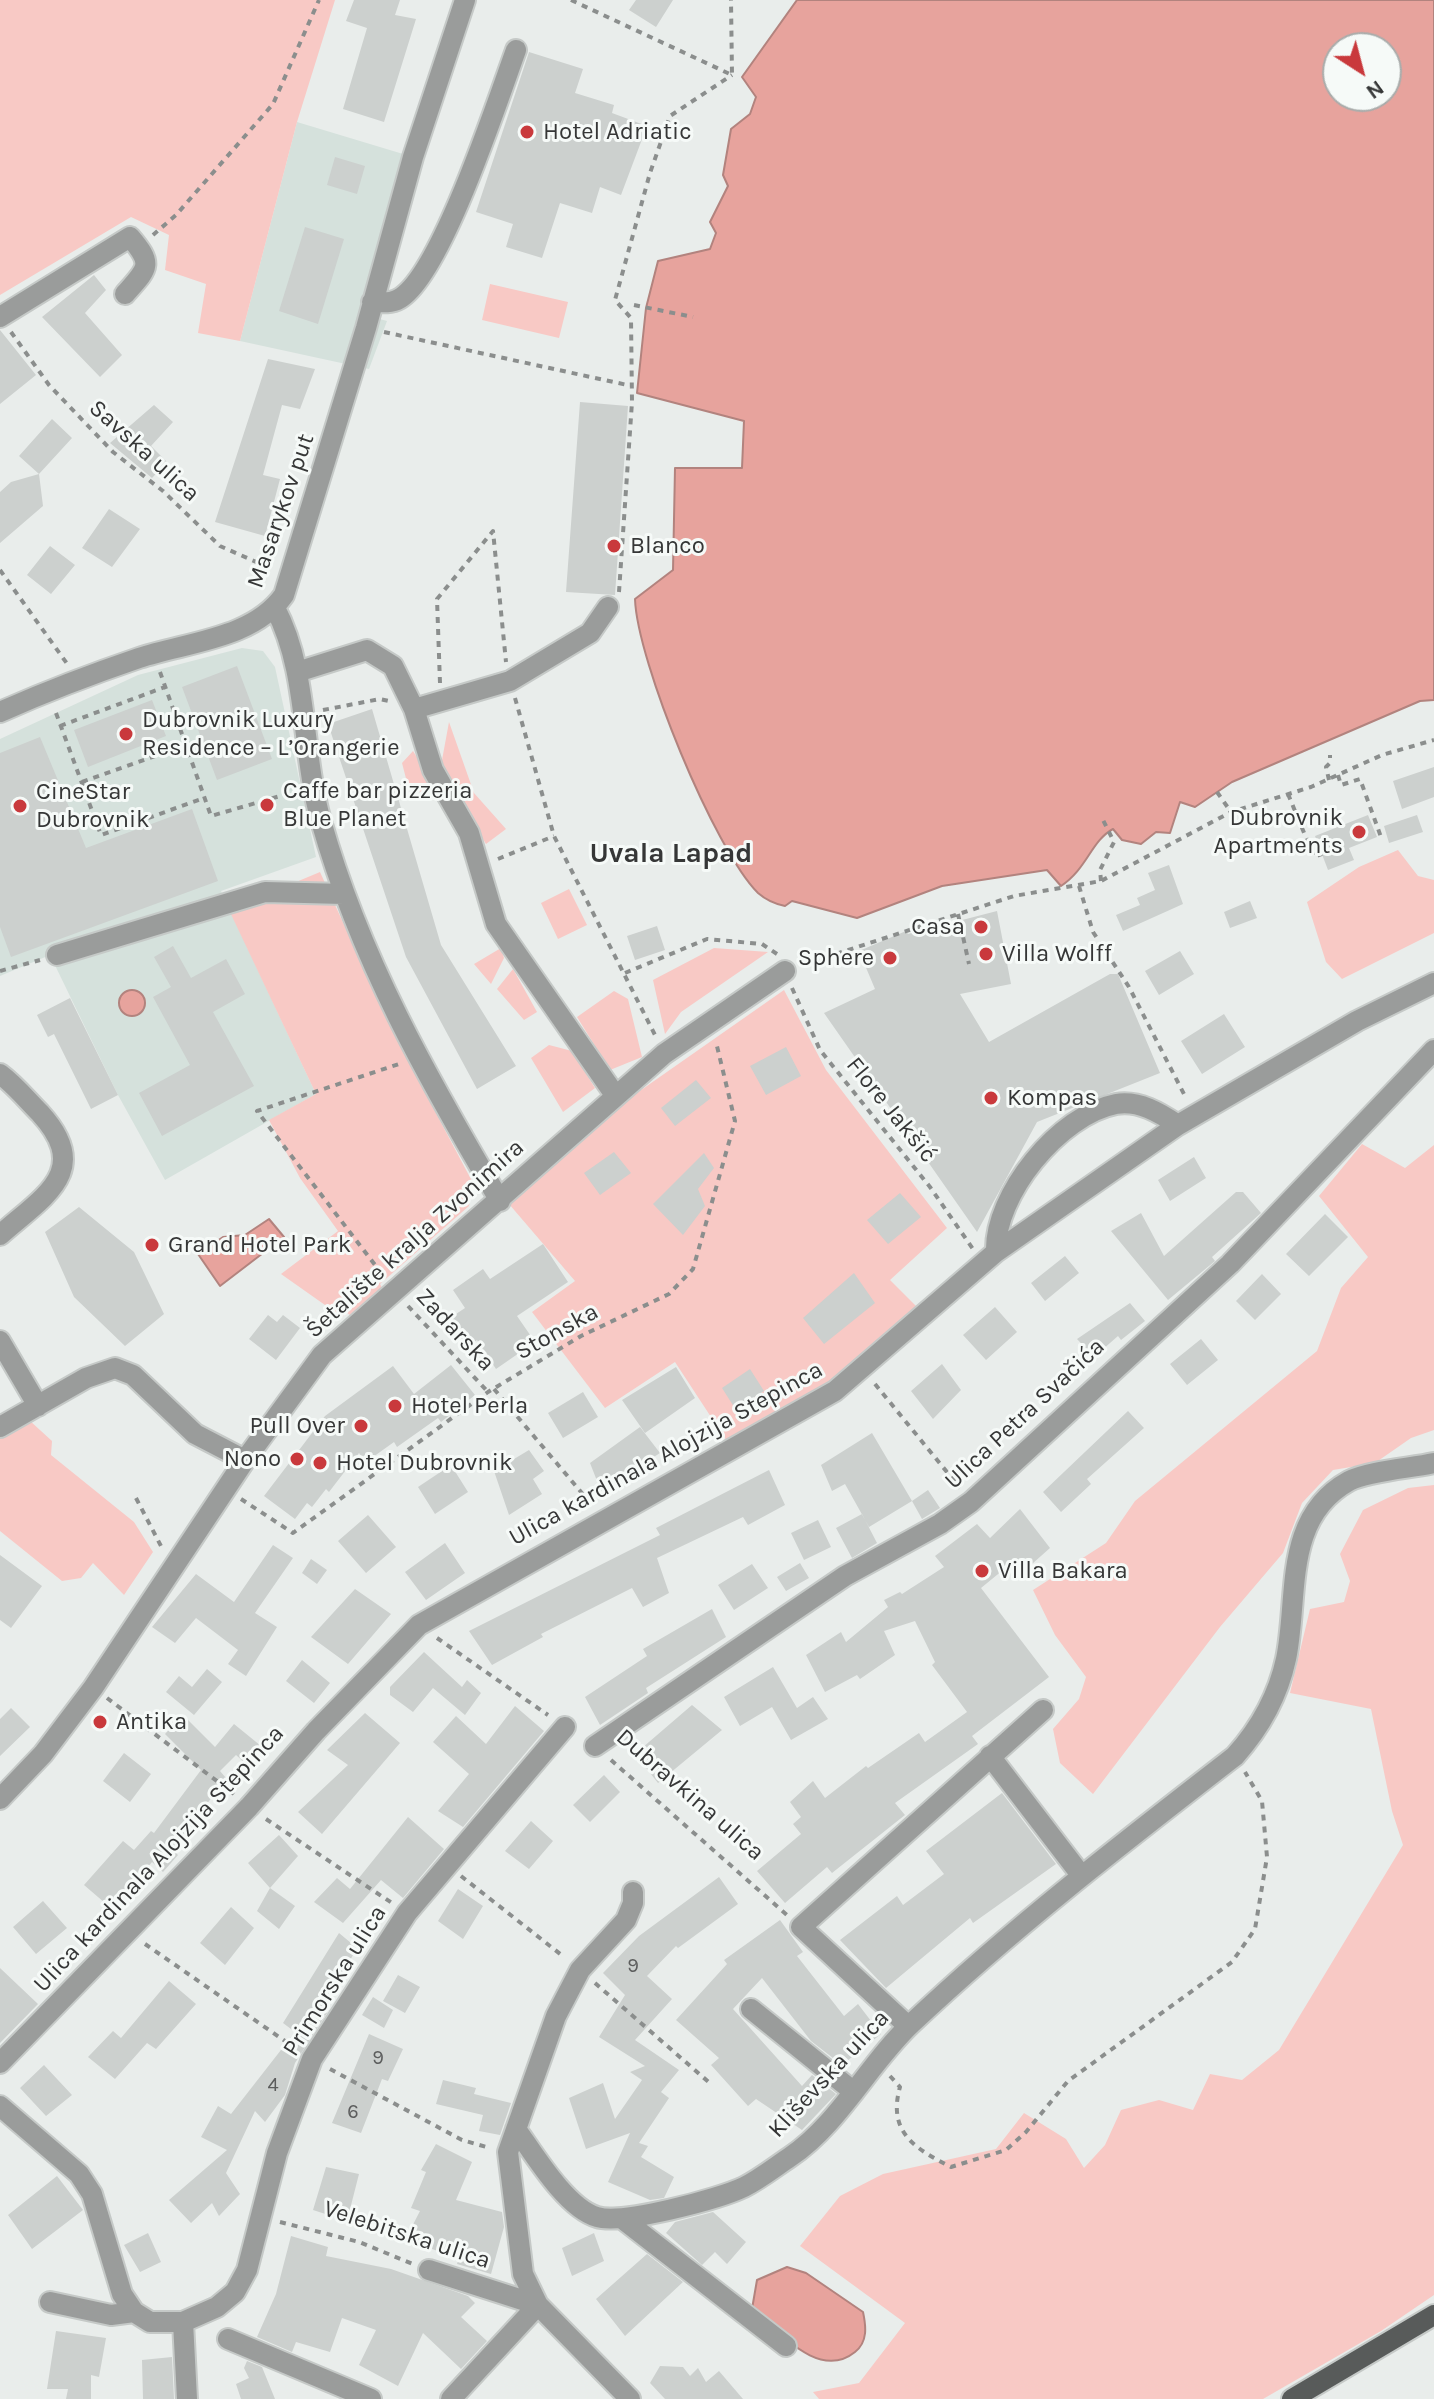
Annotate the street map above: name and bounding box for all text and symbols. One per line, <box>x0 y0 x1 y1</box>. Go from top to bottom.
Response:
north arrow <box>1322 32 1402 112</box>
text: N <box>1361 75 1389 105</box>
place label: Hotel Adriatic <box>543 118 692 146</box>
marker: Hotel Adriatic <box>518 123 536 141</box>
street label: Savska ulica <box>83 394 205 508</box>
street label: Masarykov put <box>241 430 321 592</box>
place label: Blanco <box>630 532 705 560</box>
marker: Blanco <box>605 537 623 555</box>
place label: Dubrovnik Luxury Residence – L’Orangerie <box>142 706 399 762</box>
marker: Dubrovnik Luxury Residence – L’Orangerie <box>117 725 135 743</box>
place label: Caffe bar pizzeria Blue Planet <box>283 777 473 833</box>
place label: CineStar Dubrovnik <box>36 778 150 834</box>
marker: Caffe bar pizzeria Blue Planet <box>258 796 276 814</box>
marker: CineStar Dubrovnik <box>11 797 29 815</box>
place label: Dubrovnik Apartments <box>1213 804 1343 860</box>
marker: Dubrovnik Apartments <box>1350 823 1368 841</box>
district label: Uvala Lapad <box>589 837 753 871</box>
place label: Casa <box>911 913 965 941</box>
marker: Casa <box>972 918 990 936</box>
place label: Villa Wolff <box>1002 940 1112 968</box>
place label: Sphere <box>798 944 874 972</box>
marker: Villa Wolff <box>977 945 995 963</box>
marker: Sphere <box>881 949 899 967</box>
street label: Flore Jakšić <box>840 1051 942 1169</box>
place label: Kompas <box>1007 1084 1097 1112</box>
marker: Kompas <box>982 1089 1000 1107</box>
street label: Šetalište kralja Zvonimira <box>300 1133 530 1345</box>
place label: Grand Hotel Park <box>168 1231 351 1259</box>
marker: Grand Hotel Park <box>143 1236 161 1254</box>
street label: Zadarska <box>409 1283 501 1377</box>
street label: Stonska <box>510 1297 604 1367</box>
street label: Ulica Petra Svačića <box>939 1333 1111 1495</box>
street label: Ulica kardinala Alojzija Stepinca <box>504 1356 828 1552</box>
place label: Hotel Perla <box>411 1392 528 1420</box>
marker: Hotel Perla <box>386 1397 404 1415</box>
place label: Pull Over <box>249 1412 345 1440</box>
marker: Pull Over <box>352 1417 370 1435</box>
place label: Nono <box>224 1445 281 1473</box>
place label: Hotel Dubrovnik <box>336 1449 513 1477</box>
marker: Nono <box>288 1450 306 1468</box>
marker: Hotel Dubrovnik <box>311 1454 329 1472</box>
place label: Villa Bakara <box>998 1557 1128 1585</box>
marker: Villa Bakara <box>973 1562 991 1580</box>
place label: Antika <box>116 1708 187 1736</box>
marker: Antika <box>91 1713 109 1731</box>
street label: Ulica kardinala Alojzija Stepinca <box>28 1720 290 1998</box>
street label: Dubravkina ulica <box>610 1723 770 1867</box>
street label: Primorska ulica <box>277 1900 393 2062</box>
house number: 9 <box>627 1954 639 1978</box>
street label: Kliševska ulica <box>762 2004 896 2144</box>
house number: 9 <box>372 2046 384 2070</box>
house number: 4 <box>267 2073 279 2097</box>
house number: 6 <box>347 2100 359 2124</box>
street label: Velebitska ulica <box>320 2194 494 2276</box>

